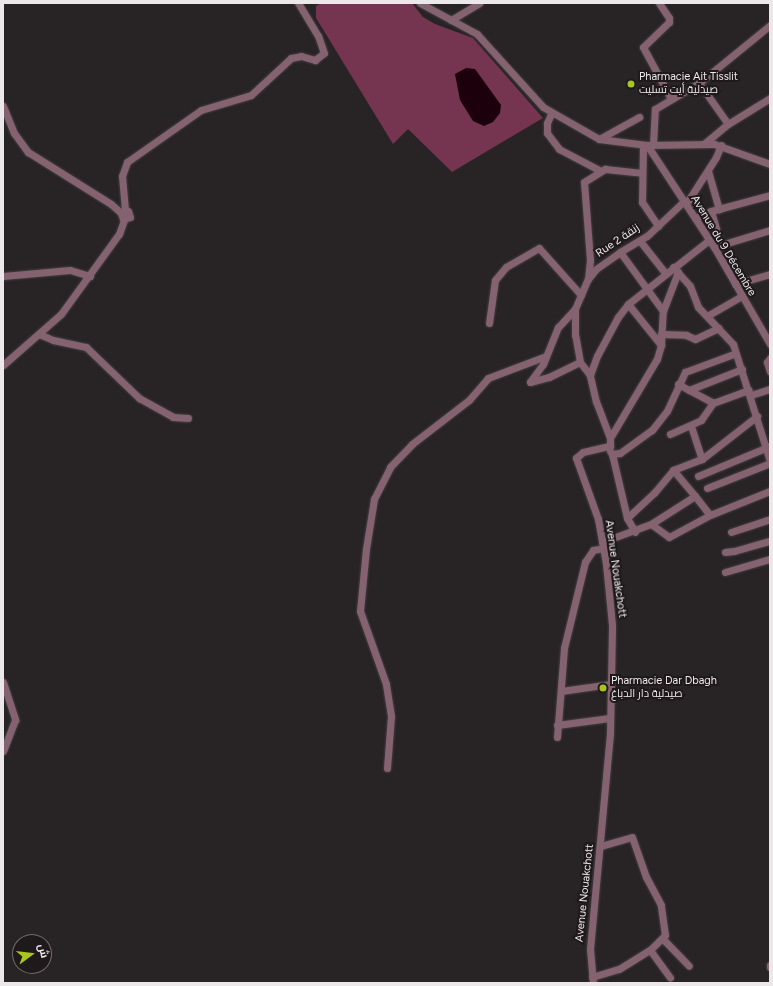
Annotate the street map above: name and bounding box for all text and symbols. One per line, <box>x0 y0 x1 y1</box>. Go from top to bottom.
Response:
place label: Pharmacie Ait Tisslit صيدلية أيت تسليت <box>639 71 738 97</box>
marker: Pharmacie Ait Tisslit صيدلية أيت تسليت <box>626 79 636 89</box>
street label: Avenue du 9 Décembre <box>688 193 758 299</box>
street label: Rue 2 زنقة <box>594 222 642 260</box>
street label: Avenue Nouakchott <box>602 519 628 619</box>
place label: Pharmacie Dar Dbagh صيدلية دار الدباغ <box>611 675 717 701</box>
marker: Pharmacie Dar Dbagh صيدلية دار الدباغ <box>598 683 608 693</box>
street label: Avenue Nouakchott <box>573 843 597 943</box>
north arrow <box>12 934 52 974</box>
text: ش <box>35 943 51 960</box>

